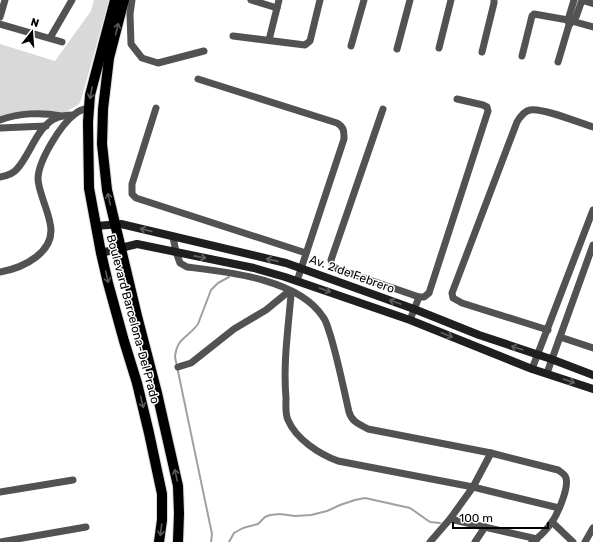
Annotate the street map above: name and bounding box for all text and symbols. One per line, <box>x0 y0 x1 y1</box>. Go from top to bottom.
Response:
north arrow <box>12 12 52 52</box>
text: N <box>29 16 41 30</box>
one-way arrow <box>114 23 121 36</box>
one-way arrow <box>87 86 95 99</box>
one-way arrow <box>105 193 112 206</box>
one-way arrow <box>140 226 153 233</box>
street label: Boulevard Barcelona-Del Prado <box>104 233 162 405</box>
street label: Av. 2 de Febrero <box>307 252 397 296</box>
one-way arrow <box>193 253 206 261</box>
one-way arrow <box>266 255 279 263</box>
one-way arrow <box>103 270 111 283</box>
one-way arrow <box>319 287 331 295</box>
one-way arrow <box>389 298 401 306</box>
one-way arrow <box>441 331 453 339</box>
one-way arrow <box>510 344 523 351</box>
one-way arrow <box>562 377 574 385</box>
one-way arrow <box>138 395 146 408</box>
one-way arrow <box>172 469 180 482</box>
scale bar <box>453 504 548 530</box>
text: 100 m <box>459 511 493 525</box>
one-way arrow <box>157 523 165 536</box>

